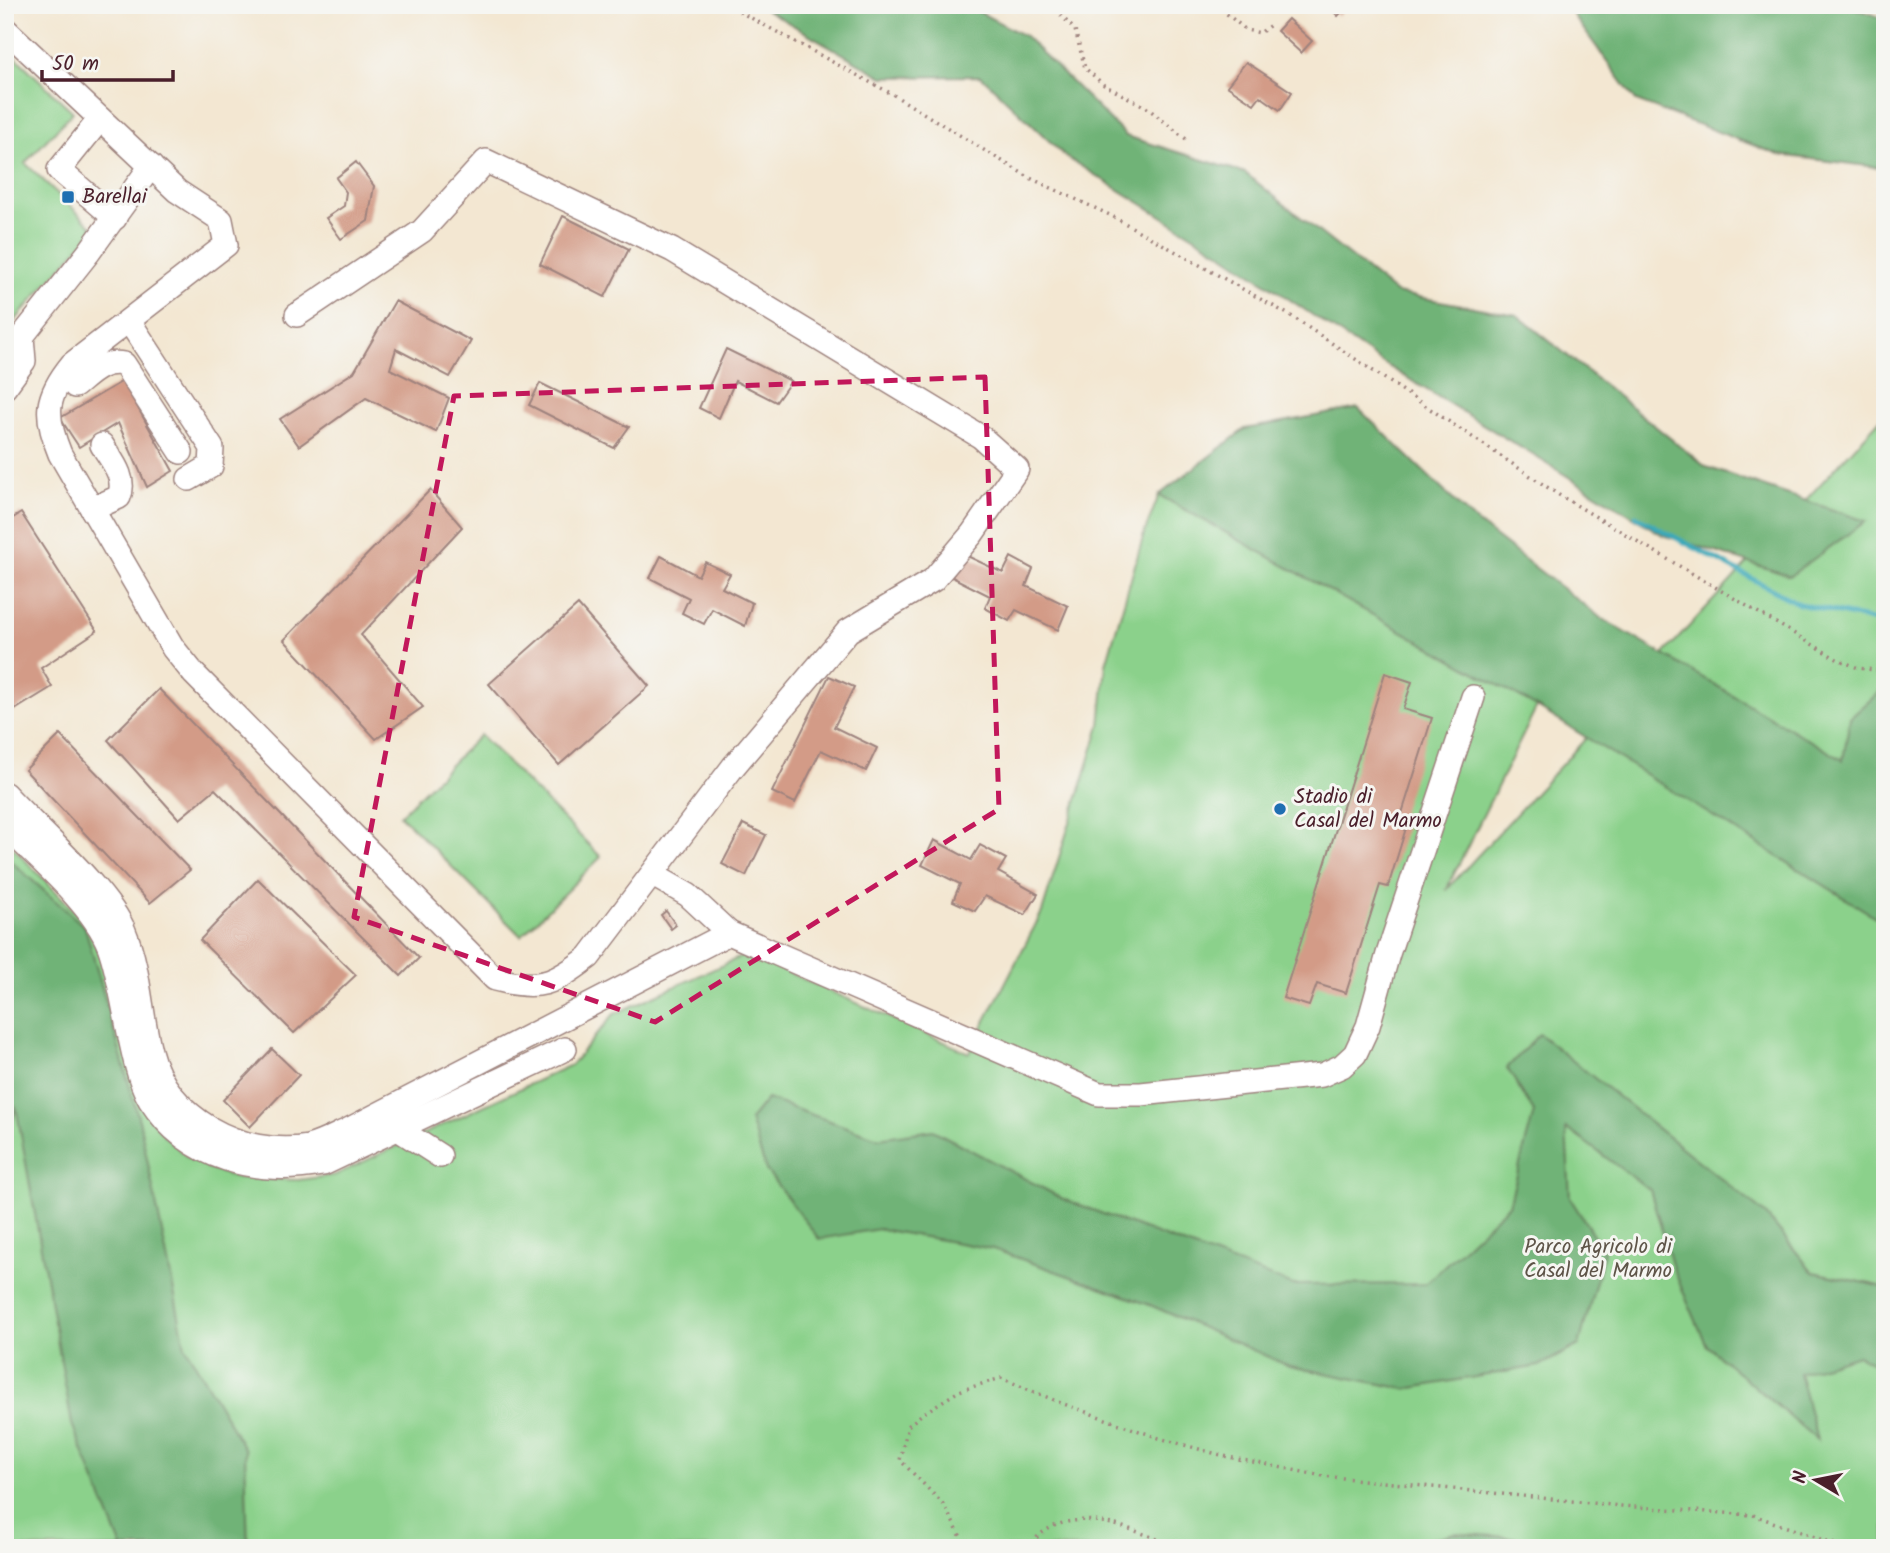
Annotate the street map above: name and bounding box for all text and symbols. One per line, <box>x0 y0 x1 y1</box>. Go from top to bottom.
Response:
scale bar <box>42 38 173 82</box>
text: 50 m <box>52 48 99 81</box>
place label: Barellai <box>82 181 148 214</box>
marker: Barellai <box>60 189 76 205</box>
place label: Stadio di Casal del Marmo <box>1294 781 1442 838</box>
marker: Stadio di Casal del Marmo <box>1272 801 1288 817</box>
park label: Parco Agricolo di Casal del Marmo <box>1524 1231 1673 1288</box>
north arrow <box>1782 1444 1852 1514</box>
text: N <box>1785 1469 1817 1486</box>

